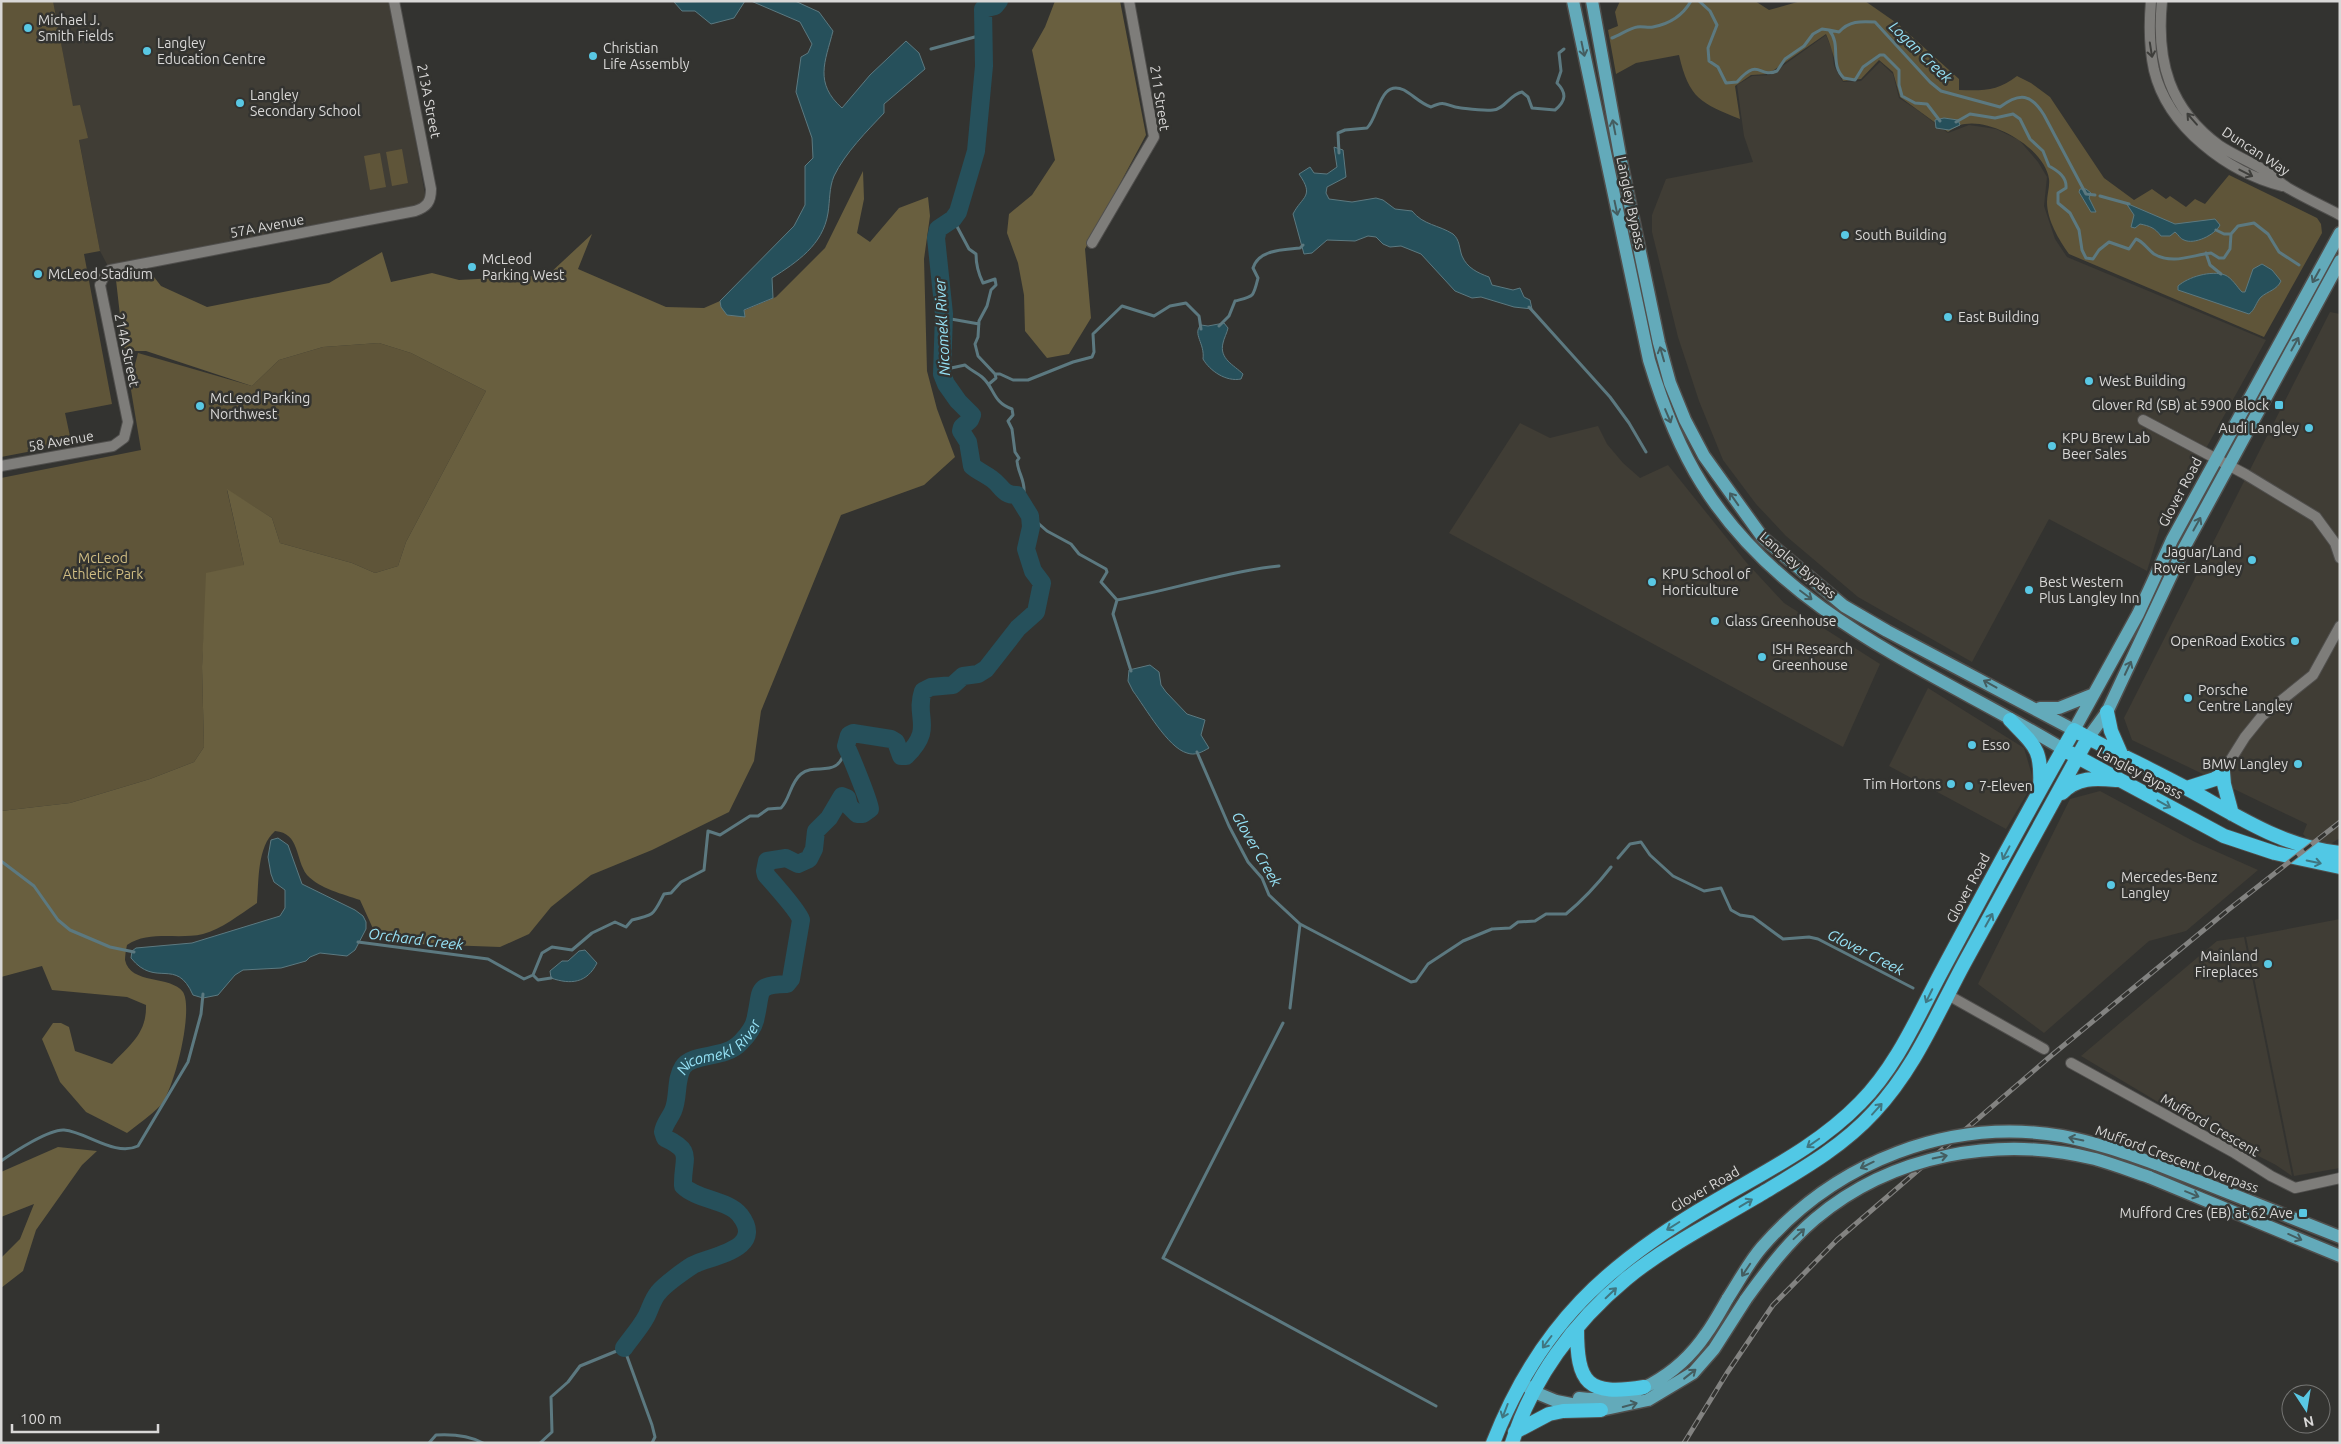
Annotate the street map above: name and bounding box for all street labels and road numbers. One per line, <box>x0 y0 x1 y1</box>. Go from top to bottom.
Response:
street label: 213A Street <box>414 63 444 140</box>
street label: 211 Street <box>1147 64 1173 132</box>
street label: Duncan Way <box>2219 123 2293 179</box>
street label: Langley Bypass <box>1613 155 1649 251</box>
street label: 57A Avenue <box>229 211 305 241</box>
street label: 214A Street <box>111 312 143 389</box>
street label: 58 Avenue <box>27 427 95 455</box>
street label: Glover Road <box>2155 454 2205 530</box>
street label: Langley Bypass <box>1757 528 1839 602</box>
street label: Langley Bypass <box>2094 744 2186 802</box>
street label: Glover Road <box>1943 850 1993 926</box>
street label: Mufford Crescent <box>2158 1090 2263 1160</box>
street label: Mufford Crescent Overpass <box>2093 1122 2261 1196</box>
street label: Glover Road <box>1668 1163 1742 1215</box>

